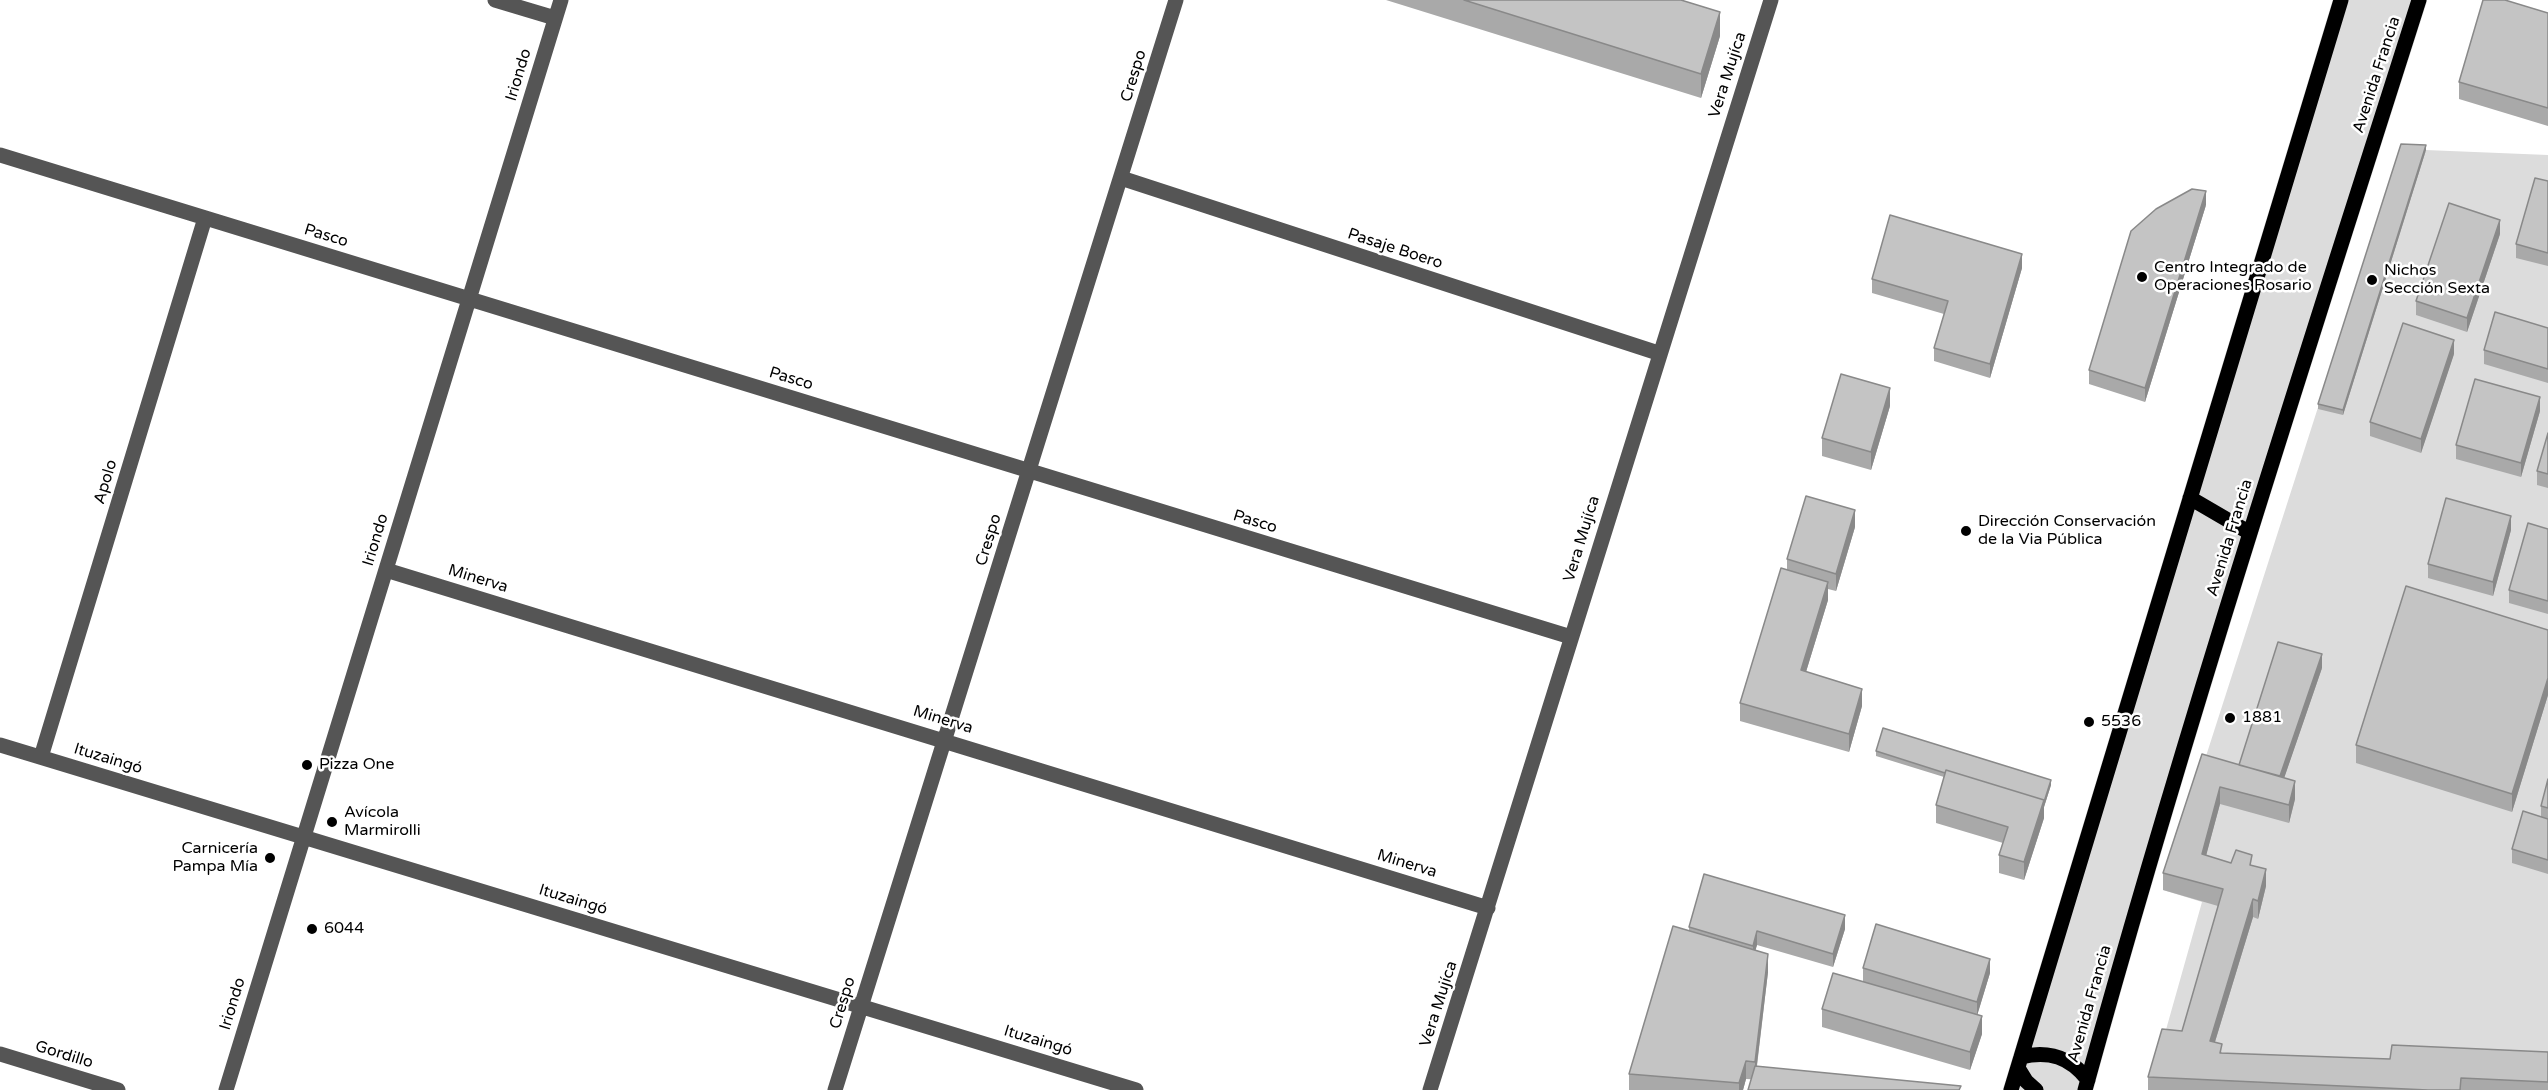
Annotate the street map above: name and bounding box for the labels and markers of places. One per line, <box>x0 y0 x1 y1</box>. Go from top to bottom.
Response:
place label: Centro Integrado de Operaciones Rosario <box>2154 258 2312 296</box>
place label: Nichos Sección Sexta <box>2384 261 2490 299</box>
marker: Centro Integrado de Operaciones Rosario <box>2135 270 2149 284</box>
marker: Nichos Sección Sexta <box>2365 273 2379 287</box>
place label: Dirección Conservación de la Via Pública <box>1978 512 2156 550</box>
marker: Dirección Conservación de la Via Pública <box>1959 524 1973 538</box>
place label: 1881 <box>2242 708 2282 728</box>
marker: 1881 <box>2223 711 2237 725</box>
place label: 5536 <box>2101 712 2141 732</box>
marker: 5536 <box>2082 715 2096 729</box>
place label: Pizza One <box>319 755 394 775</box>
marker: Pizza One <box>300 758 314 772</box>
place label: Avícola Marmirolli <box>344 803 421 841</box>
marker: Avícola Marmirolli <box>325 815 339 829</box>
place label: Carnicería Pampa Mía <box>172 839 258 877</box>
marker: Carnicería Pampa Mía <box>263 851 277 865</box>
place label: 6044 <box>324 919 364 939</box>
marker: 6044 <box>305 922 319 936</box>

